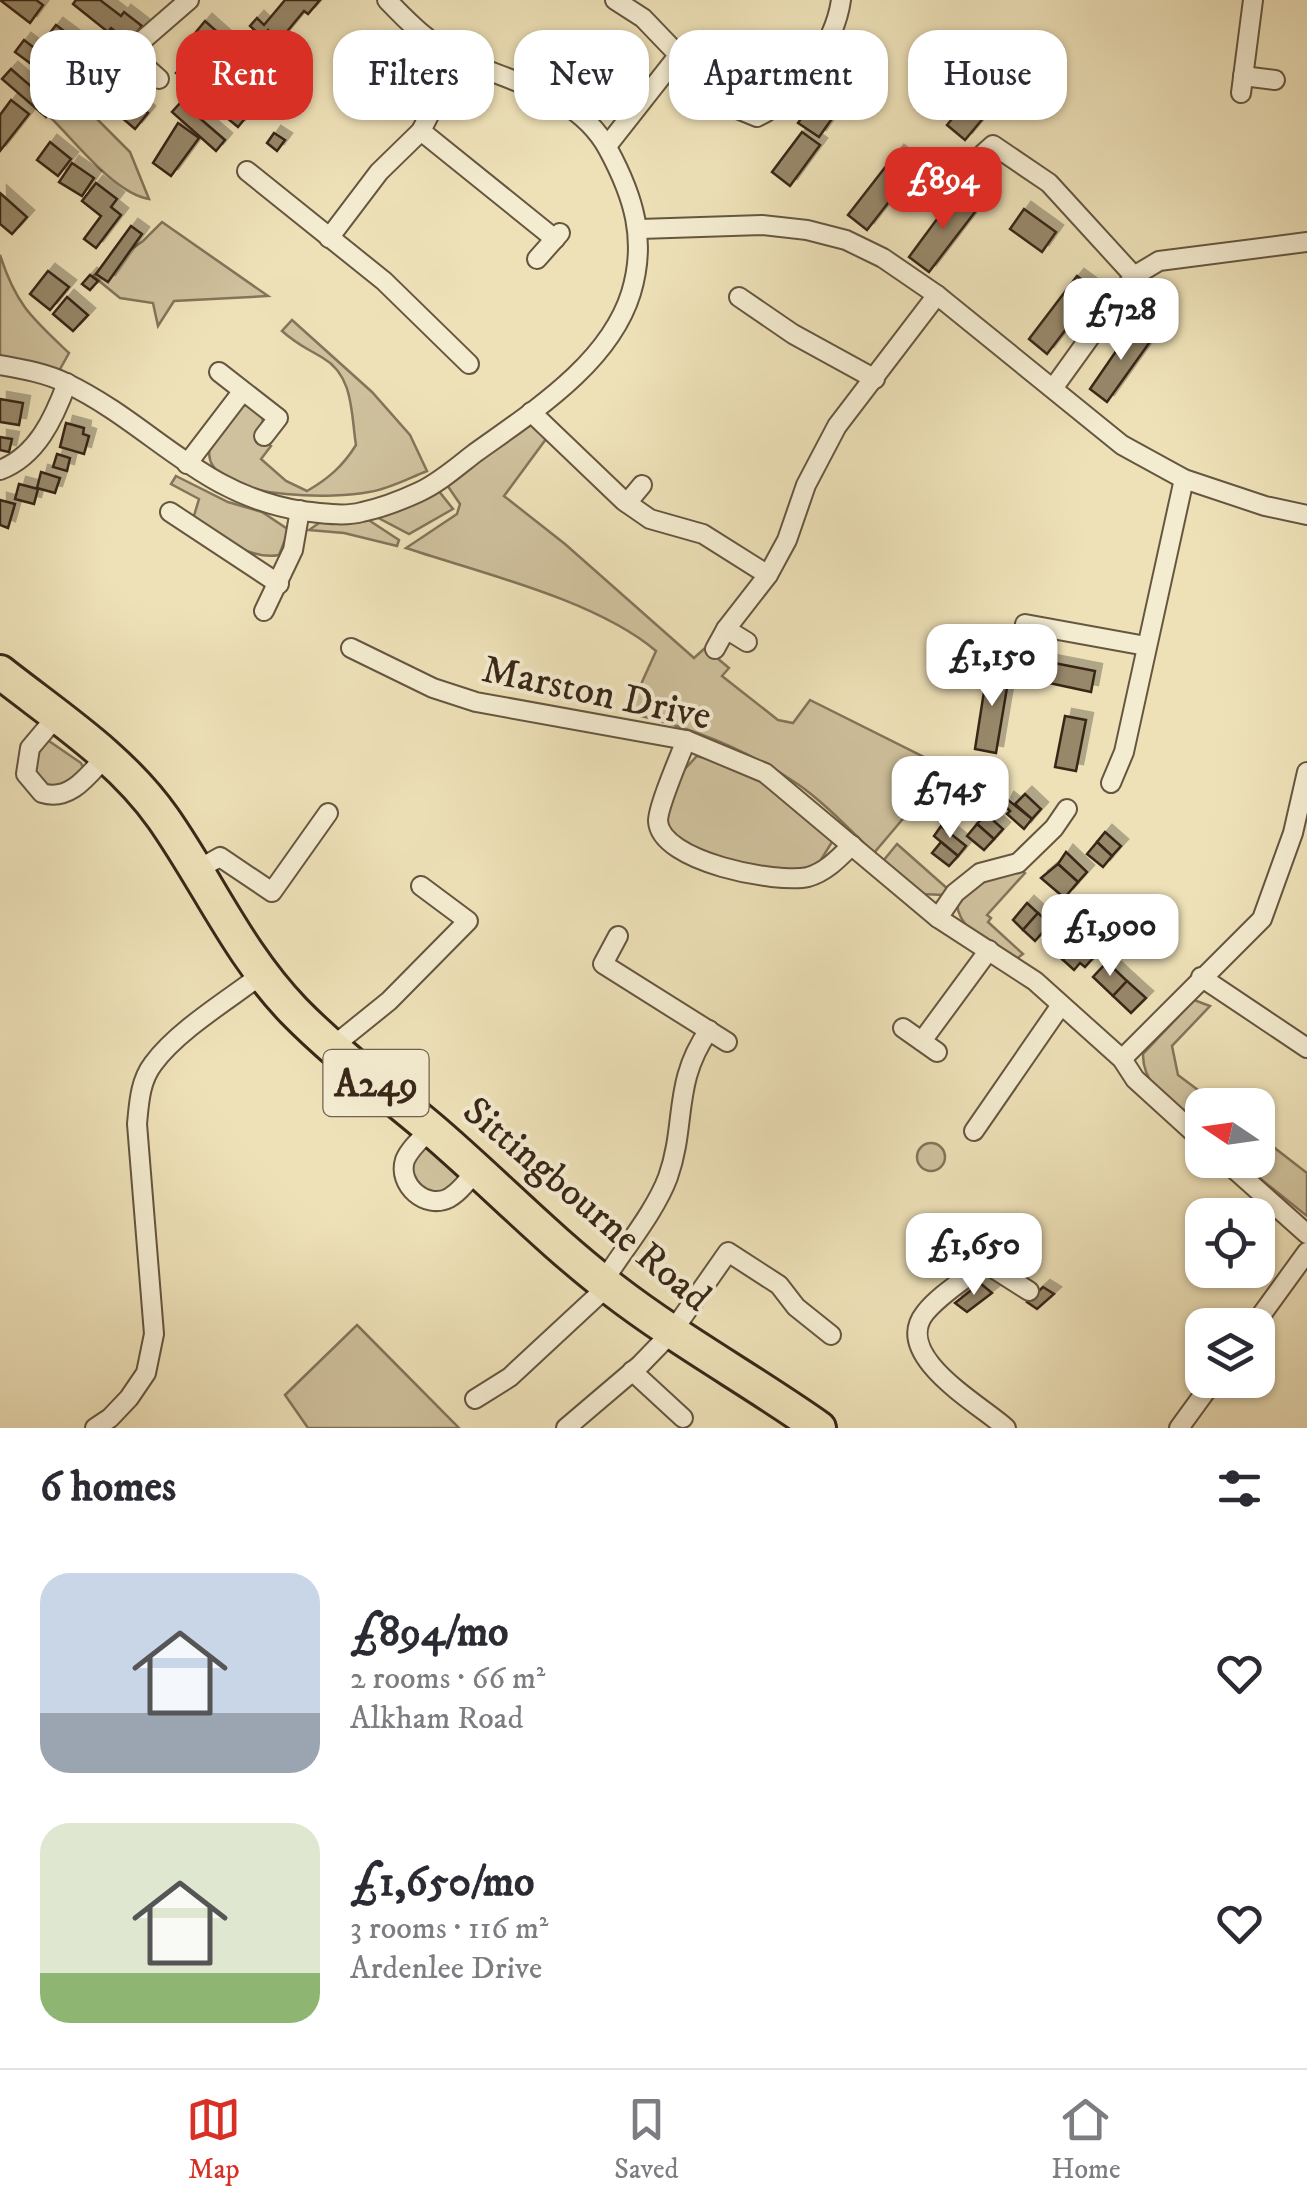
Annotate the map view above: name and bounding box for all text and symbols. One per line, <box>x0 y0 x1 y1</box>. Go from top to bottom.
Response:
chip: Buy <box>30 30 156 120</box>
chip: Rent <box>176 30 313 120</box>
chip: Filters <box>333 30 494 120</box>
chip: New <box>514 30 649 120</box>
chip: Apartment <box>669 30 888 120</box>
chip: House <box>908 30 1067 120</box>
pin: £894 <box>884 147 1002 232</box>
text: £894 <box>907 159 979 199</box>
pin: £728 <box>1062 278 1180 363</box>
text: £728 <box>1086 290 1156 330</box>
pin: £1,150 <box>911 624 1073 709</box>
text: £1,150 <box>948 636 1036 676</box>
street label: Marston Drive <box>477 645 715 743</box>
pin: £745 <box>891 756 1009 841</box>
text: £745 <box>914 768 986 808</box>
pin: £1,900 <box>1029 894 1191 979</box>
text: £1,900 <box>1064 906 1156 946</box>
road number: A249 <box>324 1050 428 1116</box>
street label: Sittingbourne Road <box>452 1087 720 1324</box>
north arrow <box>1185 1088 1275 1178</box>
map controls <box>1185 1088 1275 1398</box>
button: locate <box>1185 1198 1275 1288</box>
pin: £1,650 <box>893 1213 1055 1298</box>
text: £1,650 <box>928 1225 1020 1265</box>
button: layers <box>1185 1308 1275 1398</box>
icon: filters <box>1212 1461 1267 1516</box>
text: 6 homes <box>40 1462 176 1514</box>
text: £894/mo <box>350 1607 509 1659</box>
icon: home <box>120 1613 240 1733</box>
icon: heart <box>1212 1646 1267 1701</box>
text: 2 rooms · 66 m² <box>350 1659 545 1699</box>
text: Alkham Road <box>350 1699 523 1739</box>
text: £1,650/mo <box>350 1857 534 1909</box>
icon: home <box>120 1863 240 1983</box>
icon: heart <box>1212 1896 1267 1951</box>
text: 3 rooms · 116 m² <box>350 1909 548 1949</box>
text: Ardenlee Drive <box>350 1949 542 1989</box>
tab: Map <box>186 2092 241 2187</box>
tab: Saved <box>614 2092 679 2187</box>
tab: Home <box>1051 2092 1121 2187</box>

